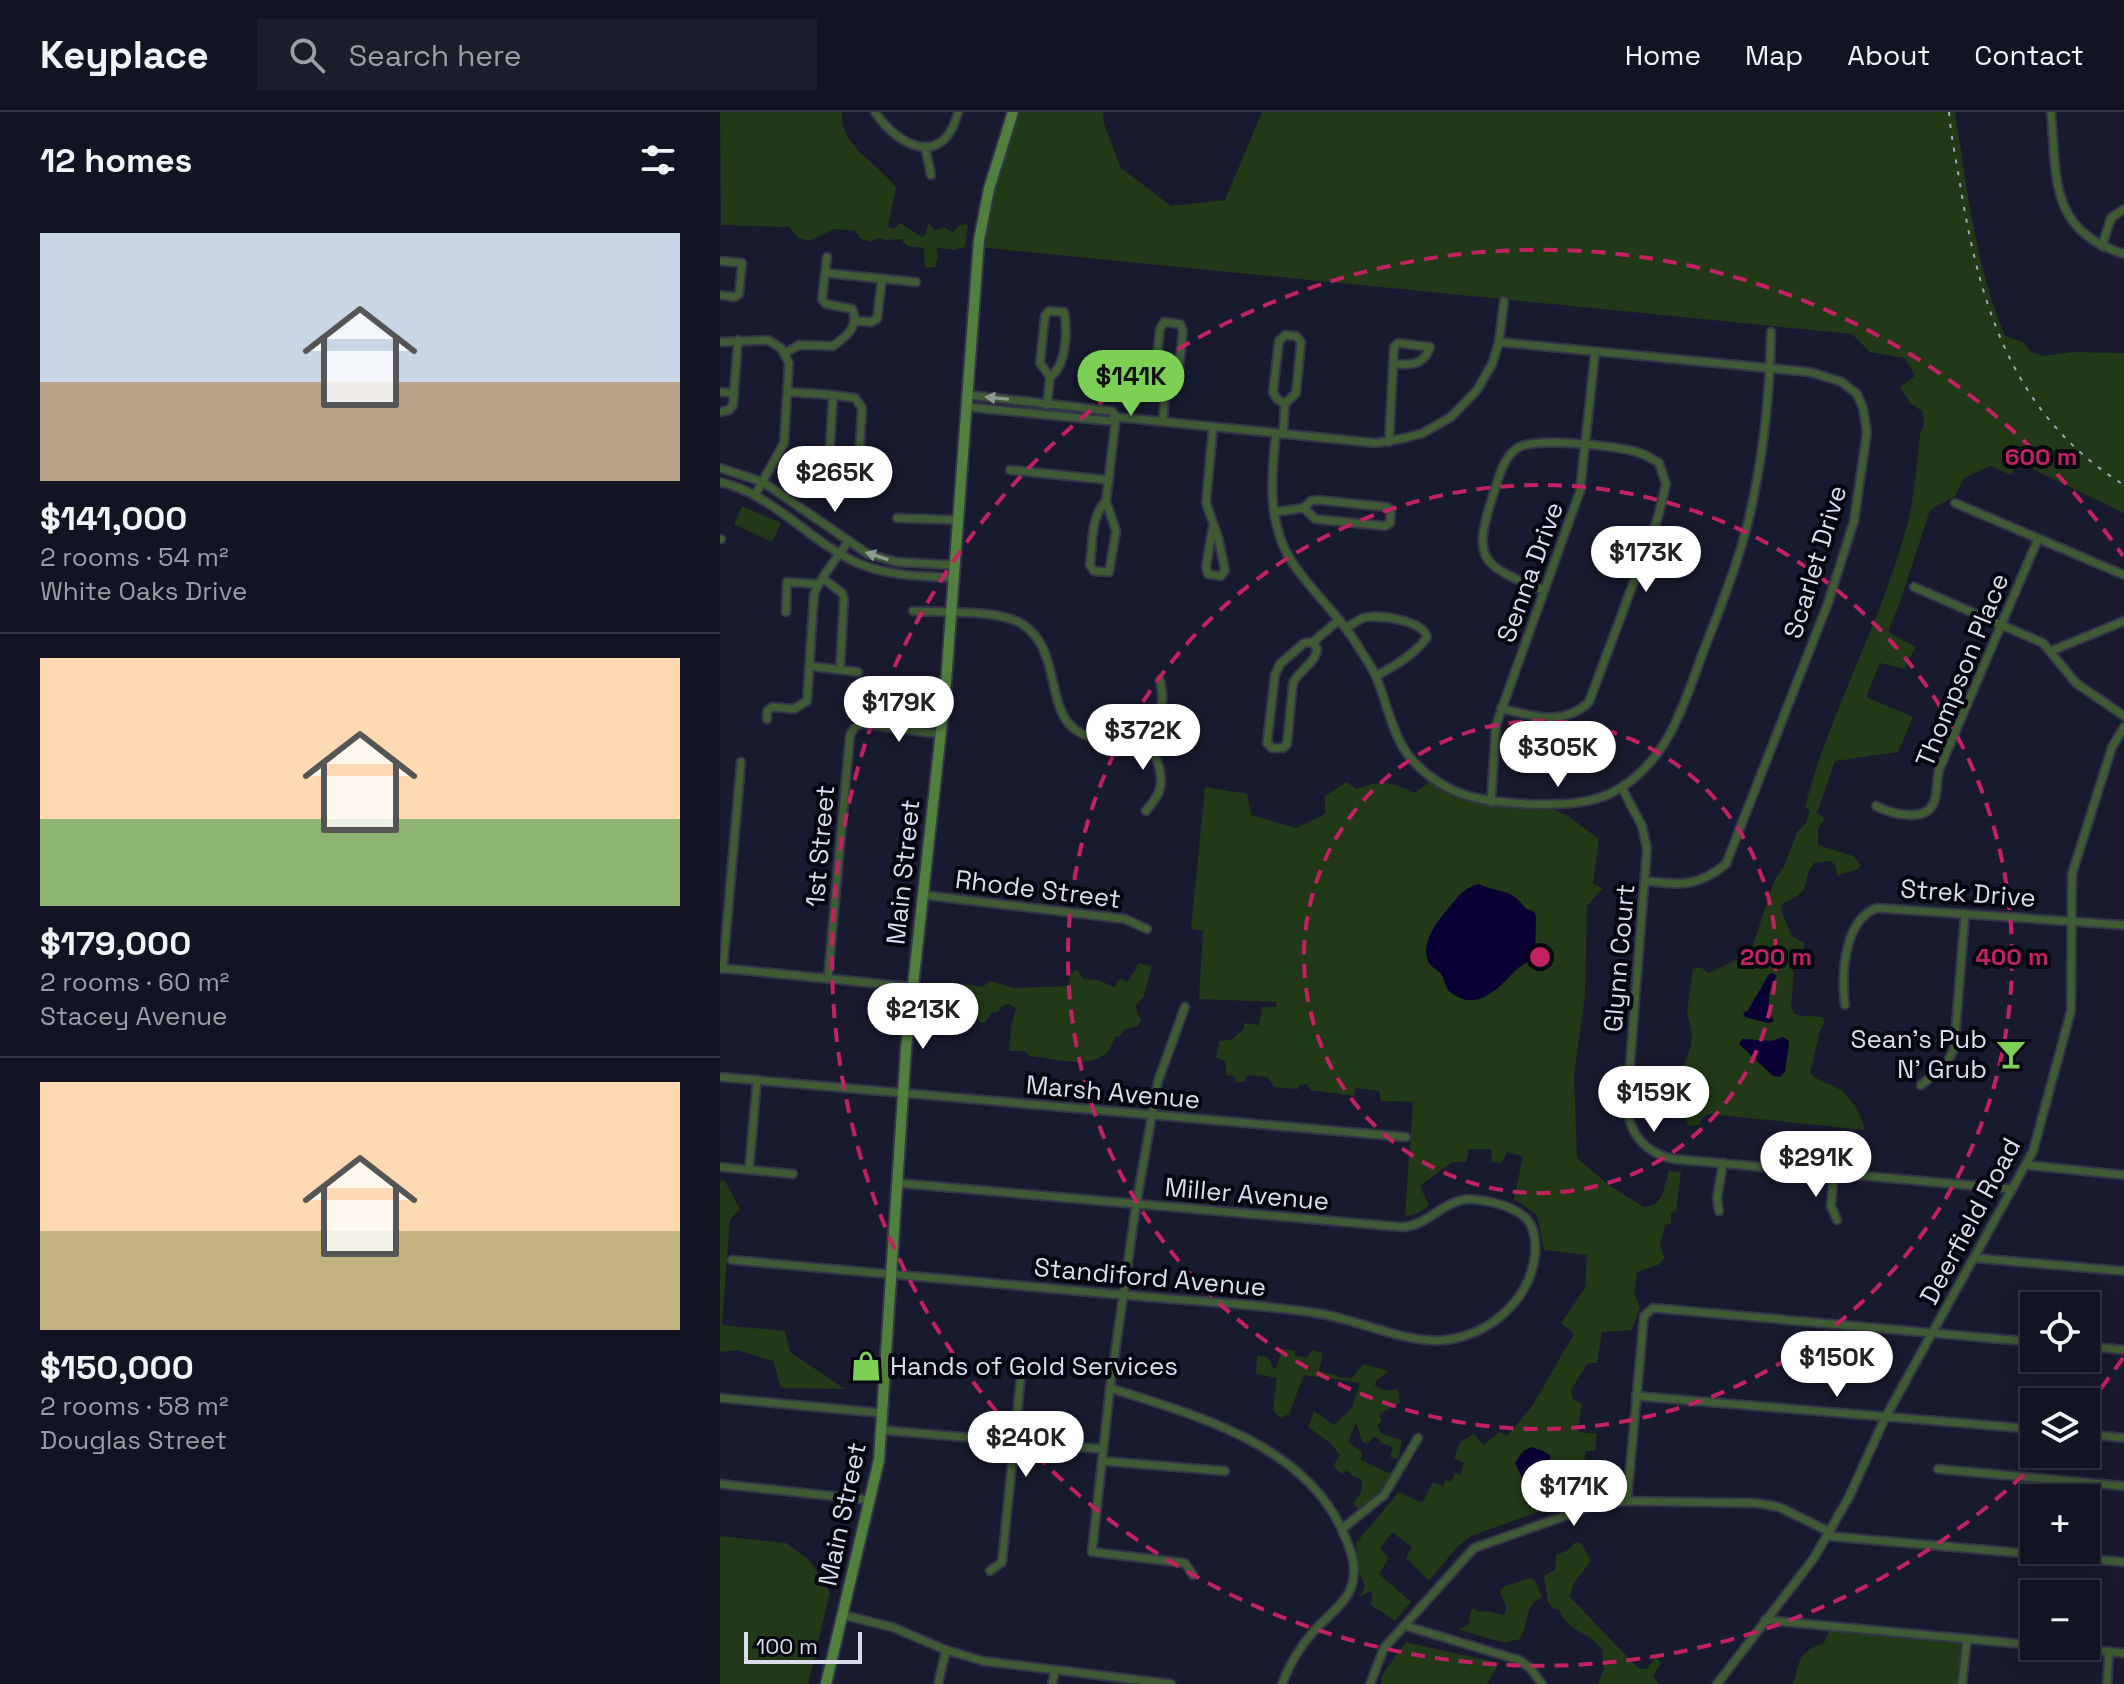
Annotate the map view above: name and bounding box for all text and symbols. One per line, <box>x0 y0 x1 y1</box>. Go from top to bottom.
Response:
search box <box>257 19 817 91</box>
text: Keyplace <box>40 31 209 79</box>
icon: search <box>285 33 329 77</box>
text: Search here <box>349 36 522 75</box>
text: Home <box>1625 37 1701 73</box>
text: Map <box>1745 37 1803 73</box>
text: About <box>1847 37 1930 73</box>
text: Contact <box>1974 37 2084 73</box>
icon: filters <box>636 138 680 182</box>
text: 12 homes <box>40 139 192 182</box>
icon: home <box>288 285 432 429</box>
pin: $141K <box>1075 350 1187 418</box>
text: $141K <box>1095 359 1167 393</box>
one-way arrow <box>984 392 1009 405</box>
text: 600 m <box>2005 441 2077 472</box>
pin: $265K <box>779 446 891 514</box>
text: $265K <box>795 455 875 489</box>
street label: Scarlet Drive <box>1776 481 1854 643</box>
text: $141,000 <box>40 497 187 540</box>
street label: Senna Drive <box>1489 497 1571 647</box>
pin: $173K <box>1590 526 1702 594</box>
text: $173K <box>1609 535 1683 569</box>
text: 2 rooms · 54 m² <box>40 540 229 574</box>
one-way arrow <box>864 549 888 562</box>
street label: Thompson Place <box>1908 568 2016 772</box>
text: White Oaks Drive <box>40 574 247 608</box>
pin: $179K <box>843 676 955 744</box>
text: $179K <box>862 685 936 719</box>
pin: $372K <box>1087 704 1199 772</box>
icon: home <box>288 710 432 854</box>
text: $372K <box>1104 713 1182 747</box>
pin: $305K <box>1502 721 1614 789</box>
text: $305K <box>1518 730 1598 764</box>
street label: 1st Street <box>798 784 842 908</box>
street label: Main Street <box>878 798 928 946</box>
street label: Rhode Street <box>953 862 1123 916</box>
street label: Strek Drive <box>1899 871 2037 915</box>
street label: Glynn Court <box>1596 883 1642 1033</box>
text: $179,000 <box>40 922 191 965</box>
text: 200 m <box>1740 941 1812 972</box>
text: 400 m <box>1976 941 2048 972</box>
centre of rings <box>1526 943 1554 971</box>
text: 2 rooms · 60 m² <box>40 965 229 999</box>
pin: $213K <box>867 983 979 1051</box>
text: $213K <box>885 992 961 1026</box>
text: Stacey Avenue <box>40 999 227 1033</box>
place label: Sean's Pub N' Grub <box>1850 1022 1987 1086</box>
bar icon: Sean's Pub N' Grub <box>1994 1037 2028 1071</box>
pin: $159K <box>1598 1066 1710 1134</box>
street label: Marsh Avenue <box>1024 1067 1202 1117</box>
text: $159K <box>1616 1075 1692 1109</box>
pin: $291K <box>1760 1131 1872 1199</box>
street label: Deerfield Road <box>1912 1132 2028 1310</box>
icon: home <box>288 1134 432 1278</box>
text: $291K <box>1778 1140 1854 1174</box>
street label: Miller Avenue <box>1163 1170 1331 1218</box>
street label: Standiford Avenue <box>1032 1250 1268 1304</box>
map controls <box>2020 1292 2100 1660</box>
button: locate <box>2020 1292 2100 1372</box>
pin: $150K <box>1781 1331 1893 1399</box>
text: $150K <box>1799 1340 1875 1374</box>
text: $150,000 <box>40 1346 194 1389</box>
shop icon: Hands of Gold Services <box>849 1349 883 1383</box>
place label: Hands of Gold Services <box>890 1349 1178 1383</box>
button: layers <box>2020 1388 2100 1468</box>
text: 2 rooms · 58 m² <box>40 1389 228 1423</box>
pin: $240K <box>970 1411 1082 1479</box>
text: $240K <box>986 1420 1066 1454</box>
text: Douglas Street <box>40 1423 227 1457</box>
street label: Main Street <box>810 1439 874 1589</box>
pin: $171K <box>1518 1460 1630 1528</box>
text: $171K <box>1539 1469 1609 1503</box>
button: + <box>2020 1484 2100 1564</box>
button: − <box>2020 1580 2100 1660</box>
scale bar <box>744 1628 862 1664</box>
text: 100 m <box>756 1632 818 1660</box>

